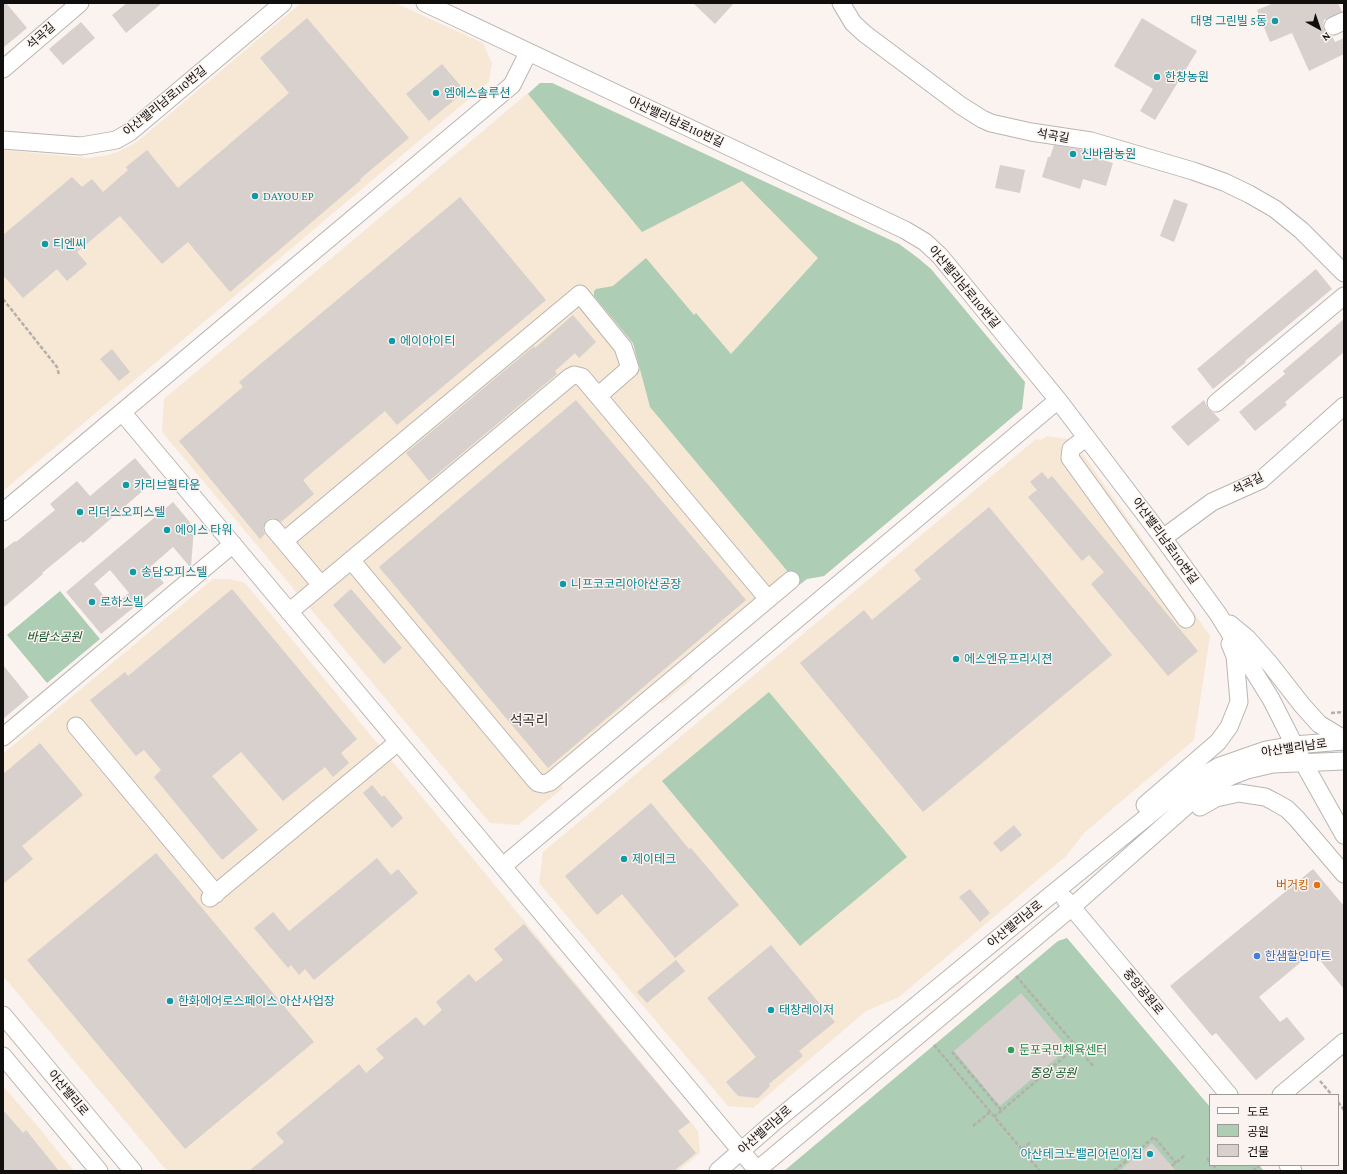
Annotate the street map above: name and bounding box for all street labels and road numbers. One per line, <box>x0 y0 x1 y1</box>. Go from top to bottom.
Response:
street label: 석곡길 <box>24 20 58 52</box>
street label: 아산밸리남로110번길 <box>120 63 210 139</box>
street label: 아산밸리남로110번길 <box>626 94 726 150</box>
street label: 석곡길 <box>1035 126 1071 146</box>
street label: 아산밸리남로110번길 <box>925 243 1003 331</box>
street label: 석곡길 <box>1230 470 1266 498</box>
street label: 아산밸리남로110번길 <box>1129 495 1201 587</box>
street label: 아산밸리남로 <box>1260 736 1328 760</box>
street label: 아산밸리남로 <box>985 898 1045 950</box>
street label: 중앙공원로 <box>1120 966 1166 1018</box>
street label: 아산밸리로 <box>45 1067 91 1119</box>
street label: 아산밸리남로 <box>735 1103 795 1157</box>

